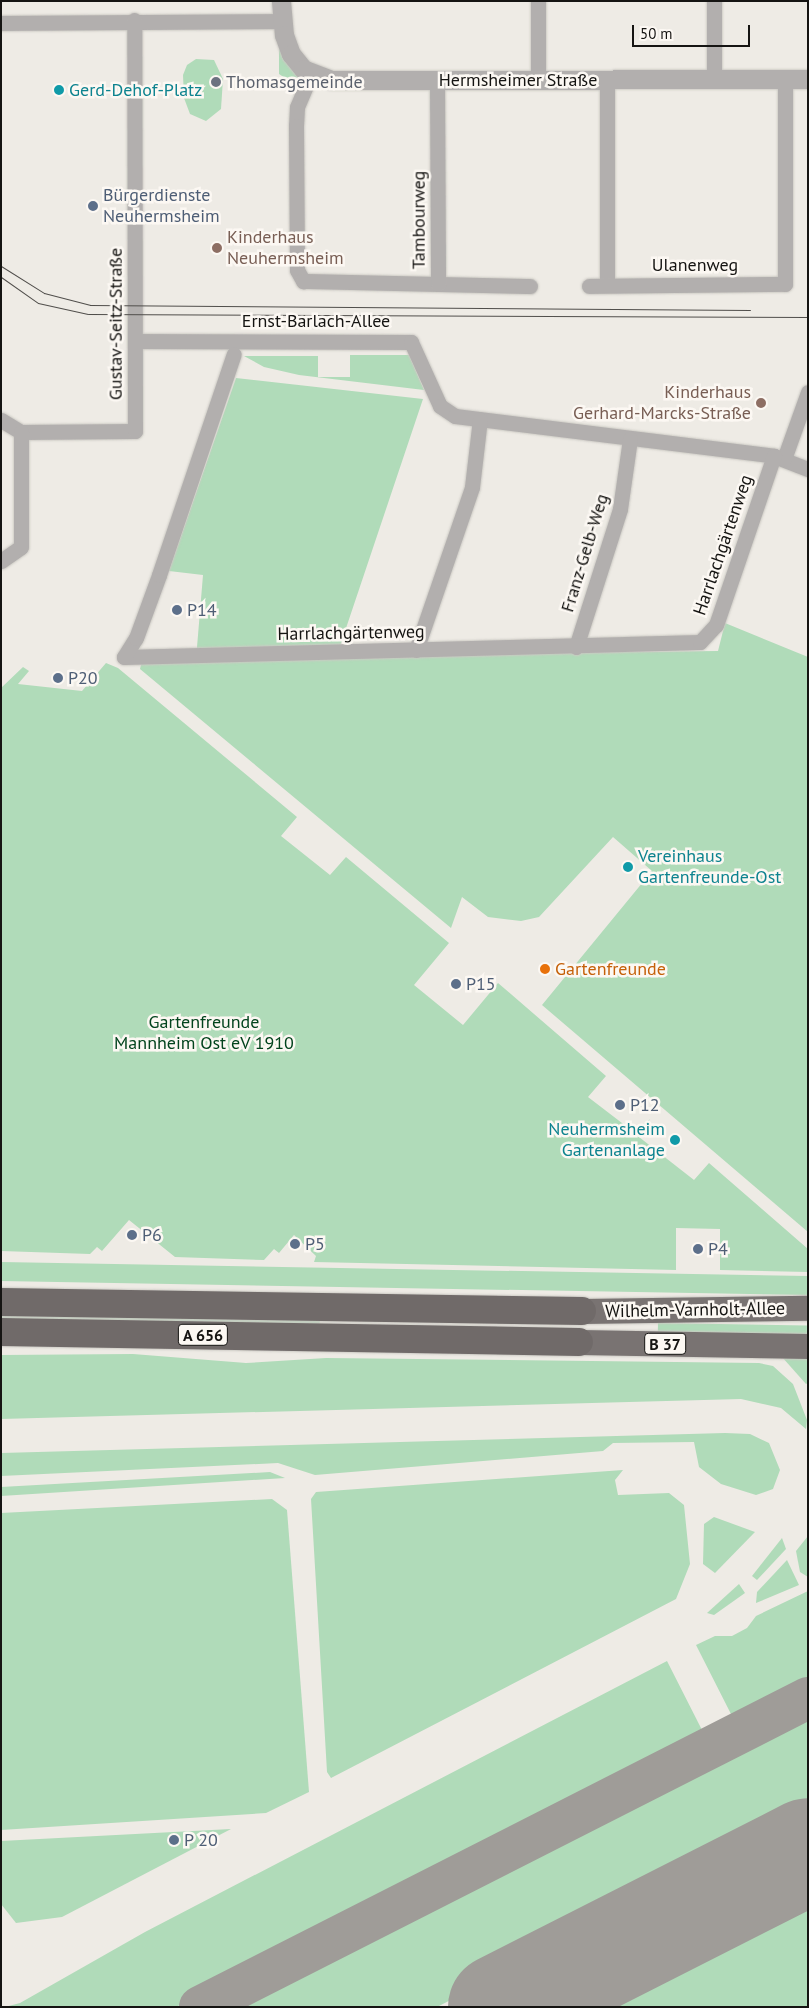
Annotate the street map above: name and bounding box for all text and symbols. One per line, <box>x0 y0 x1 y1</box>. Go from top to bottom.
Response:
scale bar <box>634 15 752 47</box>
text: 50 m <box>640 24 673 43</box>
street label: Hermsheimer Straße <box>439 69 597 91</box>
place label: Thomasgemeinde <box>226 71 363 93</box>
marker: Thomasgemeinde <box>210 76 222 88</box>
place label: Gerd-Dehof-Platz <box>69 79 202 101</box>
marker: Gerd-Dehof-Platz <box>53 84 65 96</box>
street label: Tambourweg <box>408 171 430 269</box>
place label: Bürgerdienste Neuhermsheim <box>103 185 220 228</box>
marker: Bürgerdienste Neuhermsheim <box>87 200 99 212</box>
place label: Kinderhaus Neuhermsheim <box>227 227 344 270</box>
marker: Kinderhaus Neuhermsheim <box>211 242 223 254</box>
street label: Gustav-Seitz-Straße <box>105 248 127 400</box>
street label: Ulanenweg <box>652 254 738 276</box>
street label: Ernst-Barlach-Allee <box>242 310 390 332</box>
place label: Kinderhaus Gerhard-Marcks-Straße <box>573 382 751 424</box>
marker: Kinderhaus Gerhard-Marcks-Straße <box>755 397 767 409</box>
street label: Harrlachgärtenweg <box>689 472 757 618</box>
street label: Franz-Gelb-Weg <box>557 491 613 615</box>
place label: P14 <box>187 599 217 621</box>
marker: P14 <box>171 604 183 616</box>
street label: Harrlachgärtenweg <box>277 621 425 645</box>
place label: P20 <box>68 667 98 689</box>
marker: P20 <box>52 672 64 684</box>
place label: Vereinhaus Gartenfreunde-Ost <box>638 846 781 889</box>
marker: Vereinhaus Gartenfreunde-Ost <box>622 861 634 873</box>
place label: Gartenfreunde <box>555 958 666 980</box>
marker: Gartenfreunde <box>539 963 551 975</box>
place label: P15 <box>466 973 496 995</box>
marker: P15 <box>450 978 462 990</box>
park label: Gartenfreunde Mannheim Ost eV 1910 <box>114 1012 294 1054</box>
place label: P12 <box>630 1094 660 1116</box>
marker: P12 <box>614 1099 626 1111</box>
place label: Neuhermsheim Gartenanlage <box>548 1119 665 1162</box>
marker: Neuhermsheim Gartenanlage <box>669 1134 681 1146</box>
place label: P6 <box>142 1224 162 1246</box>
marker: P6 <box>126 1229 138 1241</box>
place label: P5 <box>305 1233 325 1255</box>
marker: P5 <box>289 1238 301 1250</box>
place label: P4 <box>708 1238 728 1260</box>
marker: P4 <box>692 1243 704 1255</box>
street label: Wilhelm-Varnholt-Allee <box>605 1298 785 1322</box>
road number: A 656 <box>177 1322 229 1348</box>
road number: B 37 <box>644 1330 686 1358</box>
place label: P 20 <box>184 1829 218 1851</box>
marker: P 20 <box>168 1834 180 1846</box>

